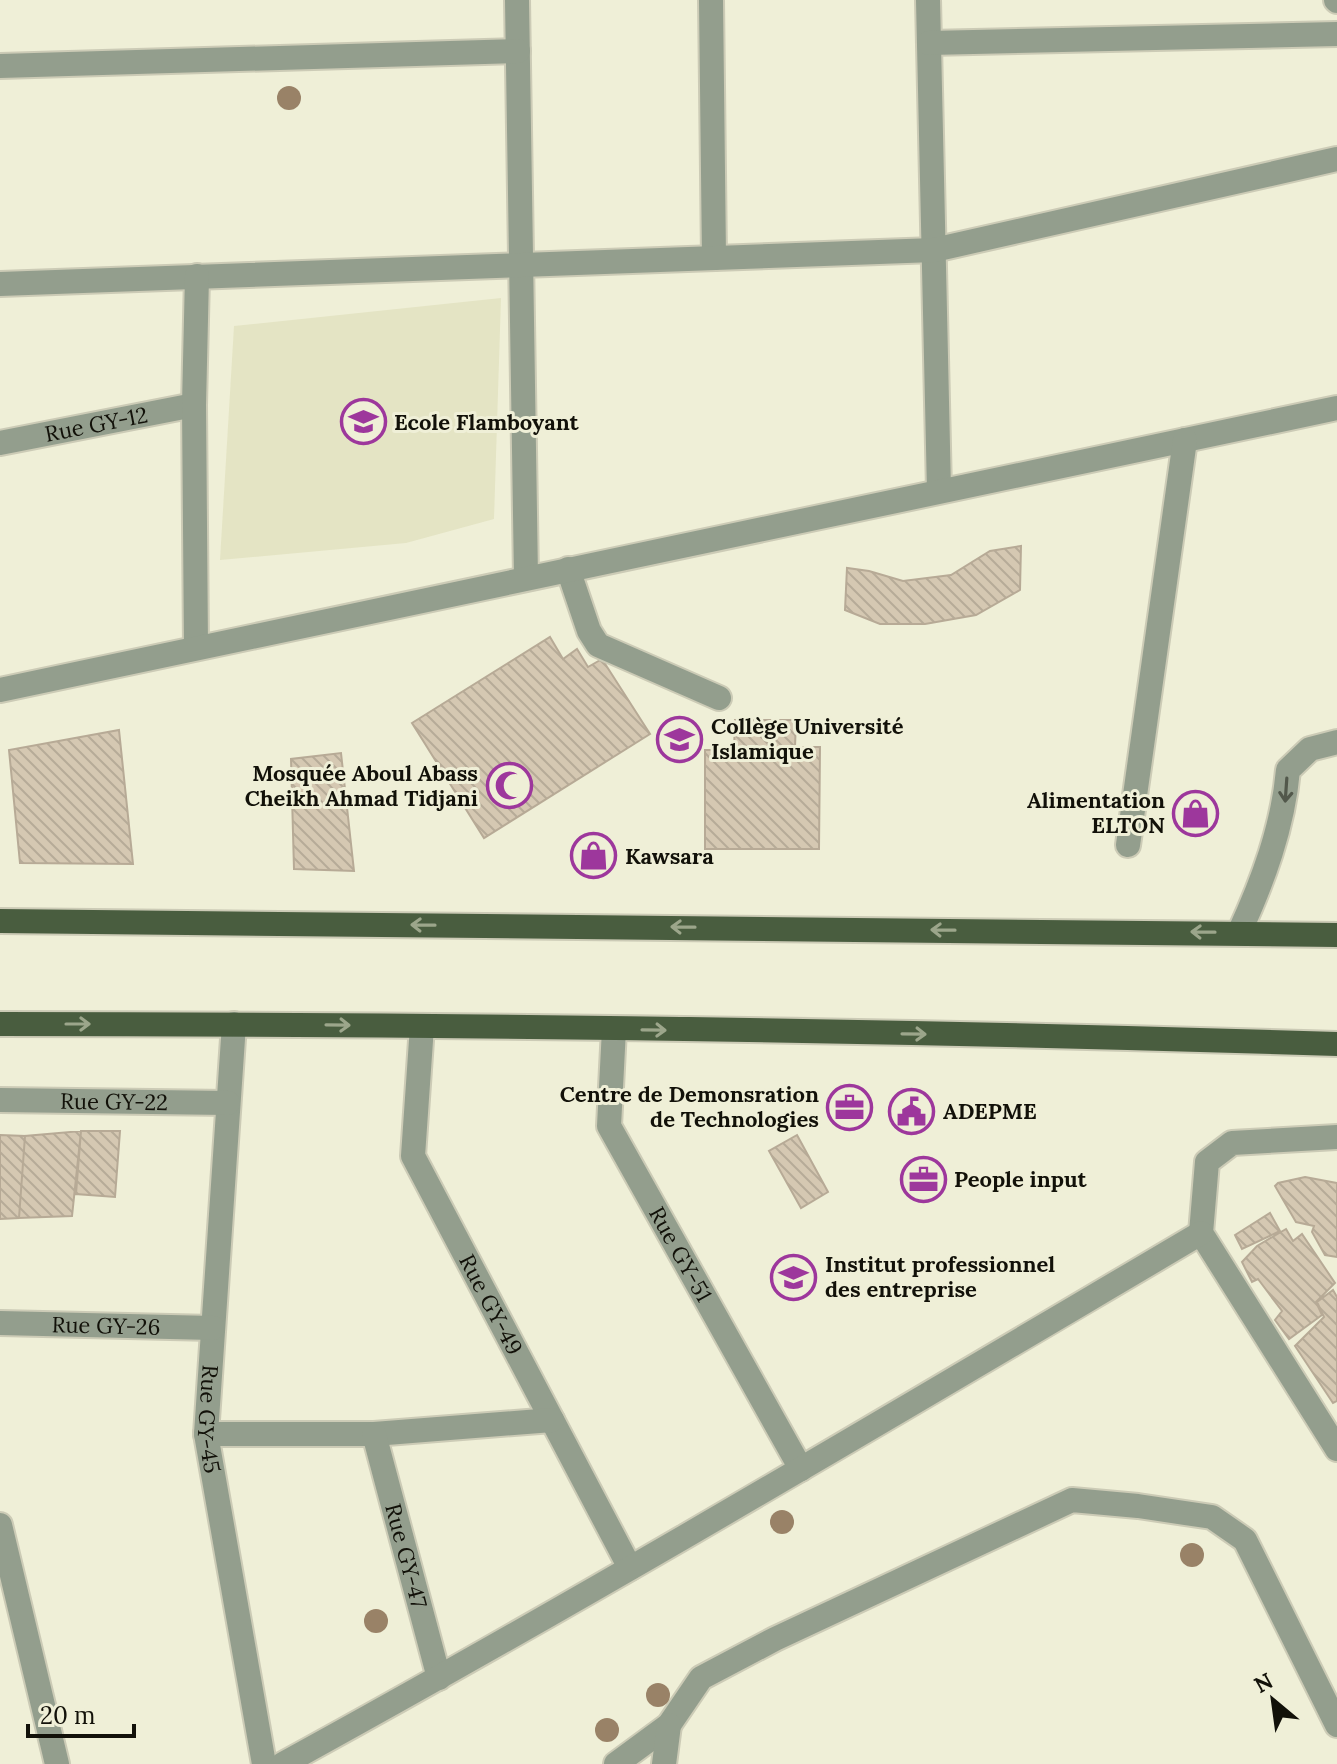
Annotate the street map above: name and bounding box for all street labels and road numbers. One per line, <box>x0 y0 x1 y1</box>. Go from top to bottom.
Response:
street label: Rue GY-12 <box>42 400 150 448</box>
street label: Rue GY-22 <box>60 1087 168 1116</box>
street label: Rue GY-51 <box>643 1202 719 1307</box>
street label: Rue GY-49 <box>453 1249 529 1359</box>
street label: Rue GY-26 <box>51 1310 161 1341</box>
street label: Rue GY-45 <box>192 1364 227 1475</box>
street label: Rue GY-47 <box>379 1500 434 1611</box>

